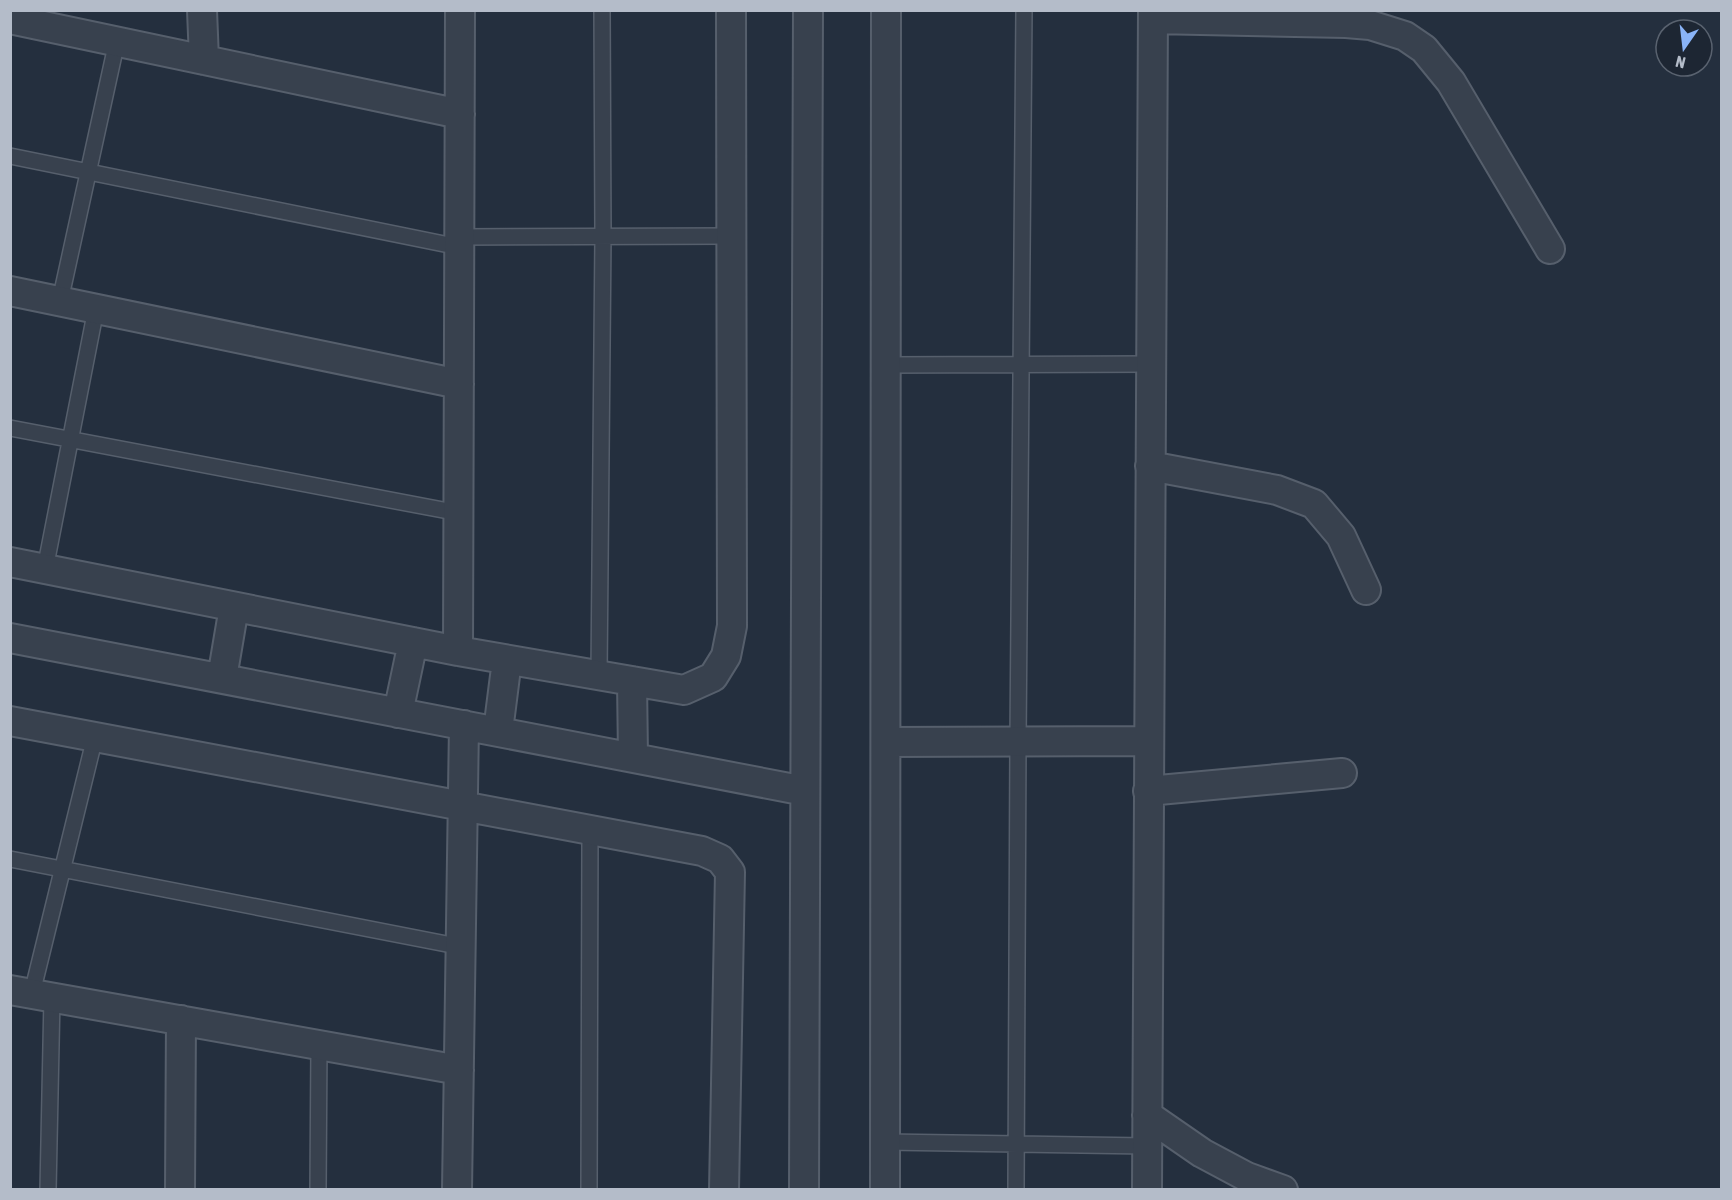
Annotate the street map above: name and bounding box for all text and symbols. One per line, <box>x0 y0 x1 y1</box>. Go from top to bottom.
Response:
north arrow <box>1654 18 1714 78</box>
text: N <box>1674 53 1687 72</box>

